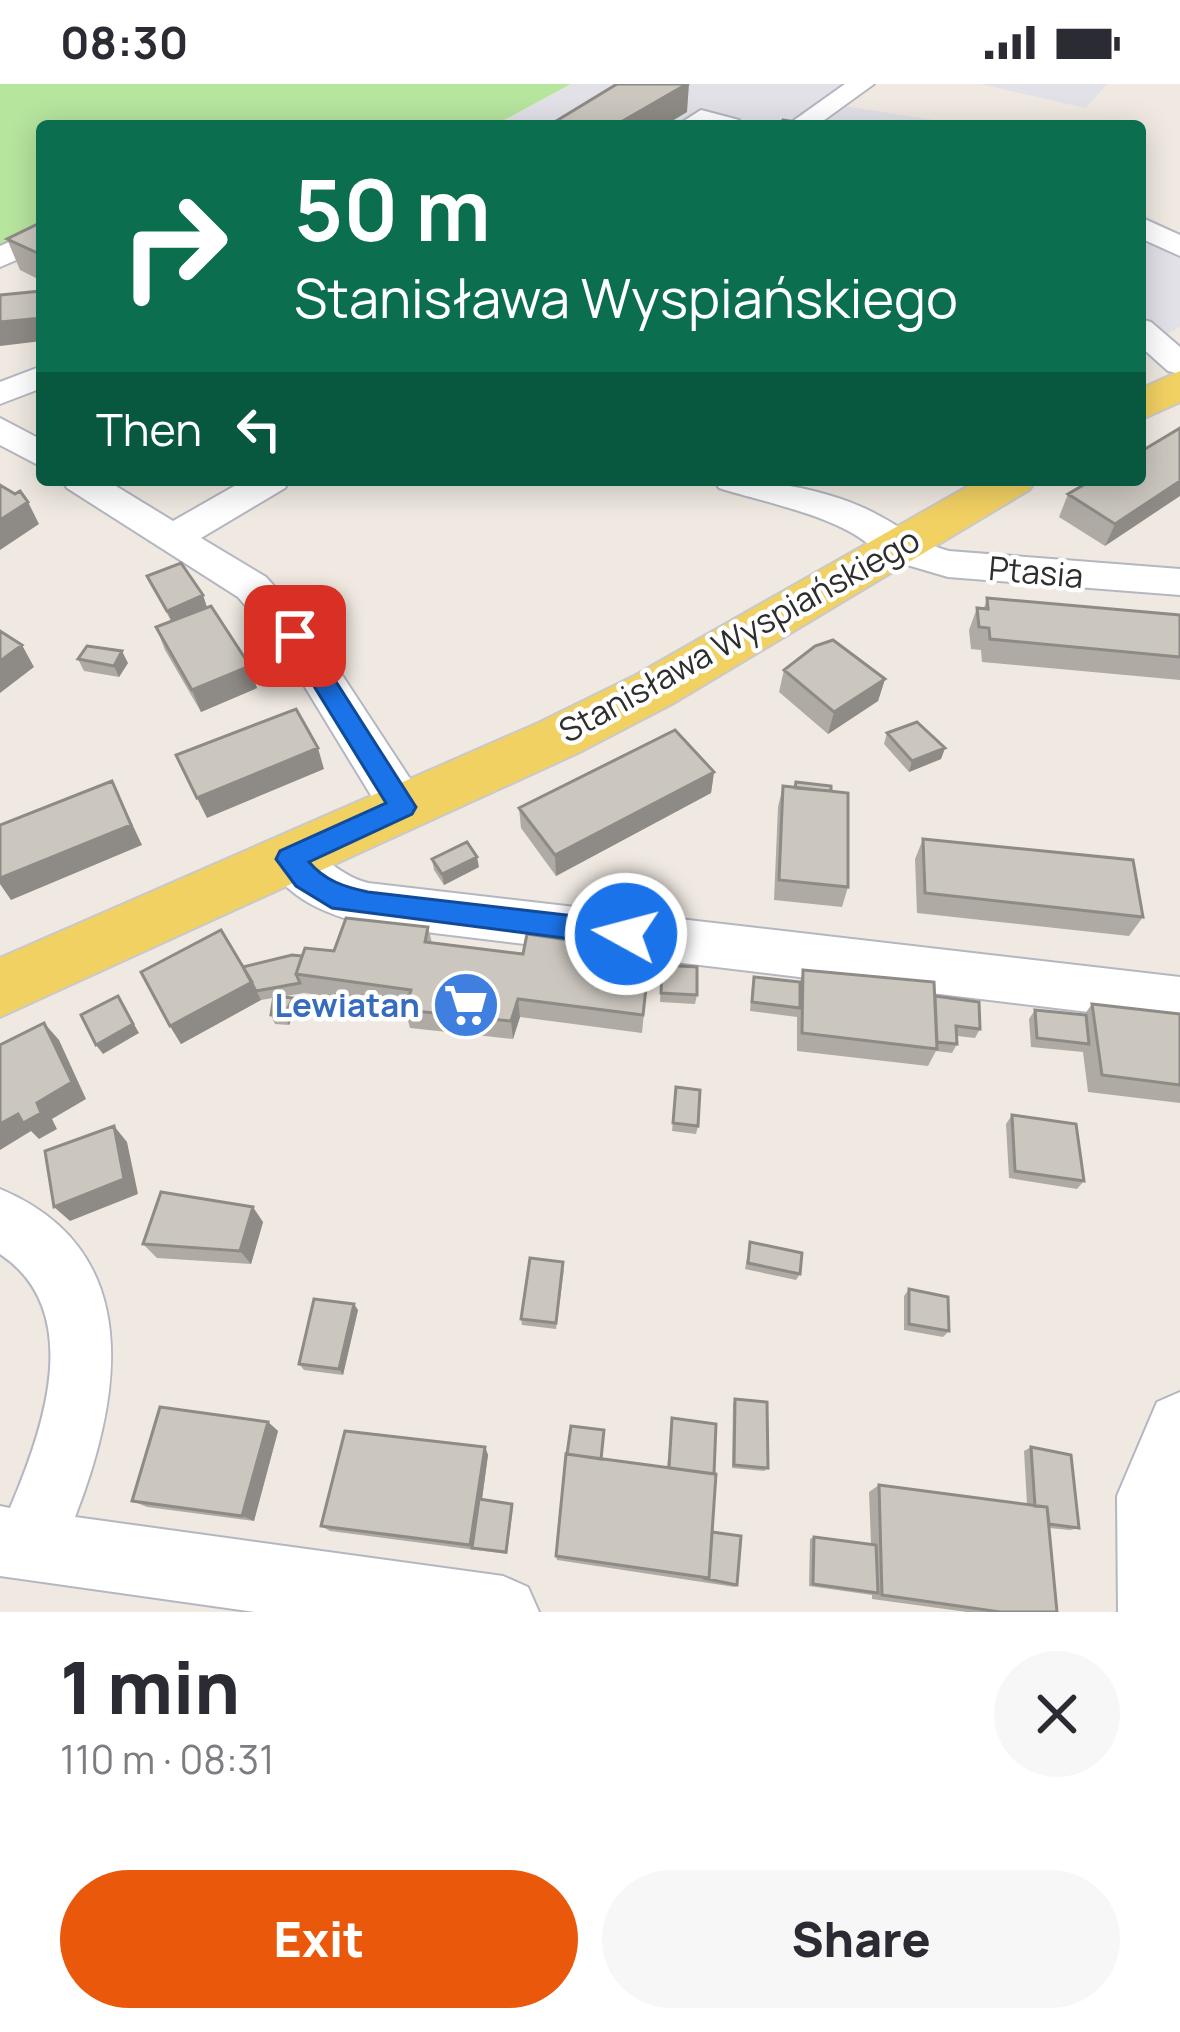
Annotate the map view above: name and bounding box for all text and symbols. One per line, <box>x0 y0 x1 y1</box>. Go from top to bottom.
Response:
text: 08:30 <box>60 11 188 73</box>
text: 50 m <box>294 151 491 266</box>
icon: right <box>96 168 252 324</box>
text: Stanisława Wyspiańskiego <box>294 260 958 334</box>
icon: left <box>226 396 292 462</box>
text: Then <box>96 398 202 460</box>
street label: Stanisława Wyspiańskiego <box>550 517 927 753</box>
street label: Ptasia <box>987 545 1085 598</box>
pin <box>244 585 346 687</box>
icon: arrive <box>262 603 328 669</box>
position arrow <box>563 871 689 997</box>
supermarket icon: Lewiatan <box>431 970 501 1040</box>
place label: Lewiatan <box>275 982 420 1027</box>
text: 1 min <box>60 1637 240 1736</box>
button: close <box>994 1651 1120 1777</box>
text: 110 m · 08:31 <box>60 1732 274 1786</box>
button: Exit <box>60 1870 578 2008</box>
button: Share <box>602 1870 1120 2008</box>

